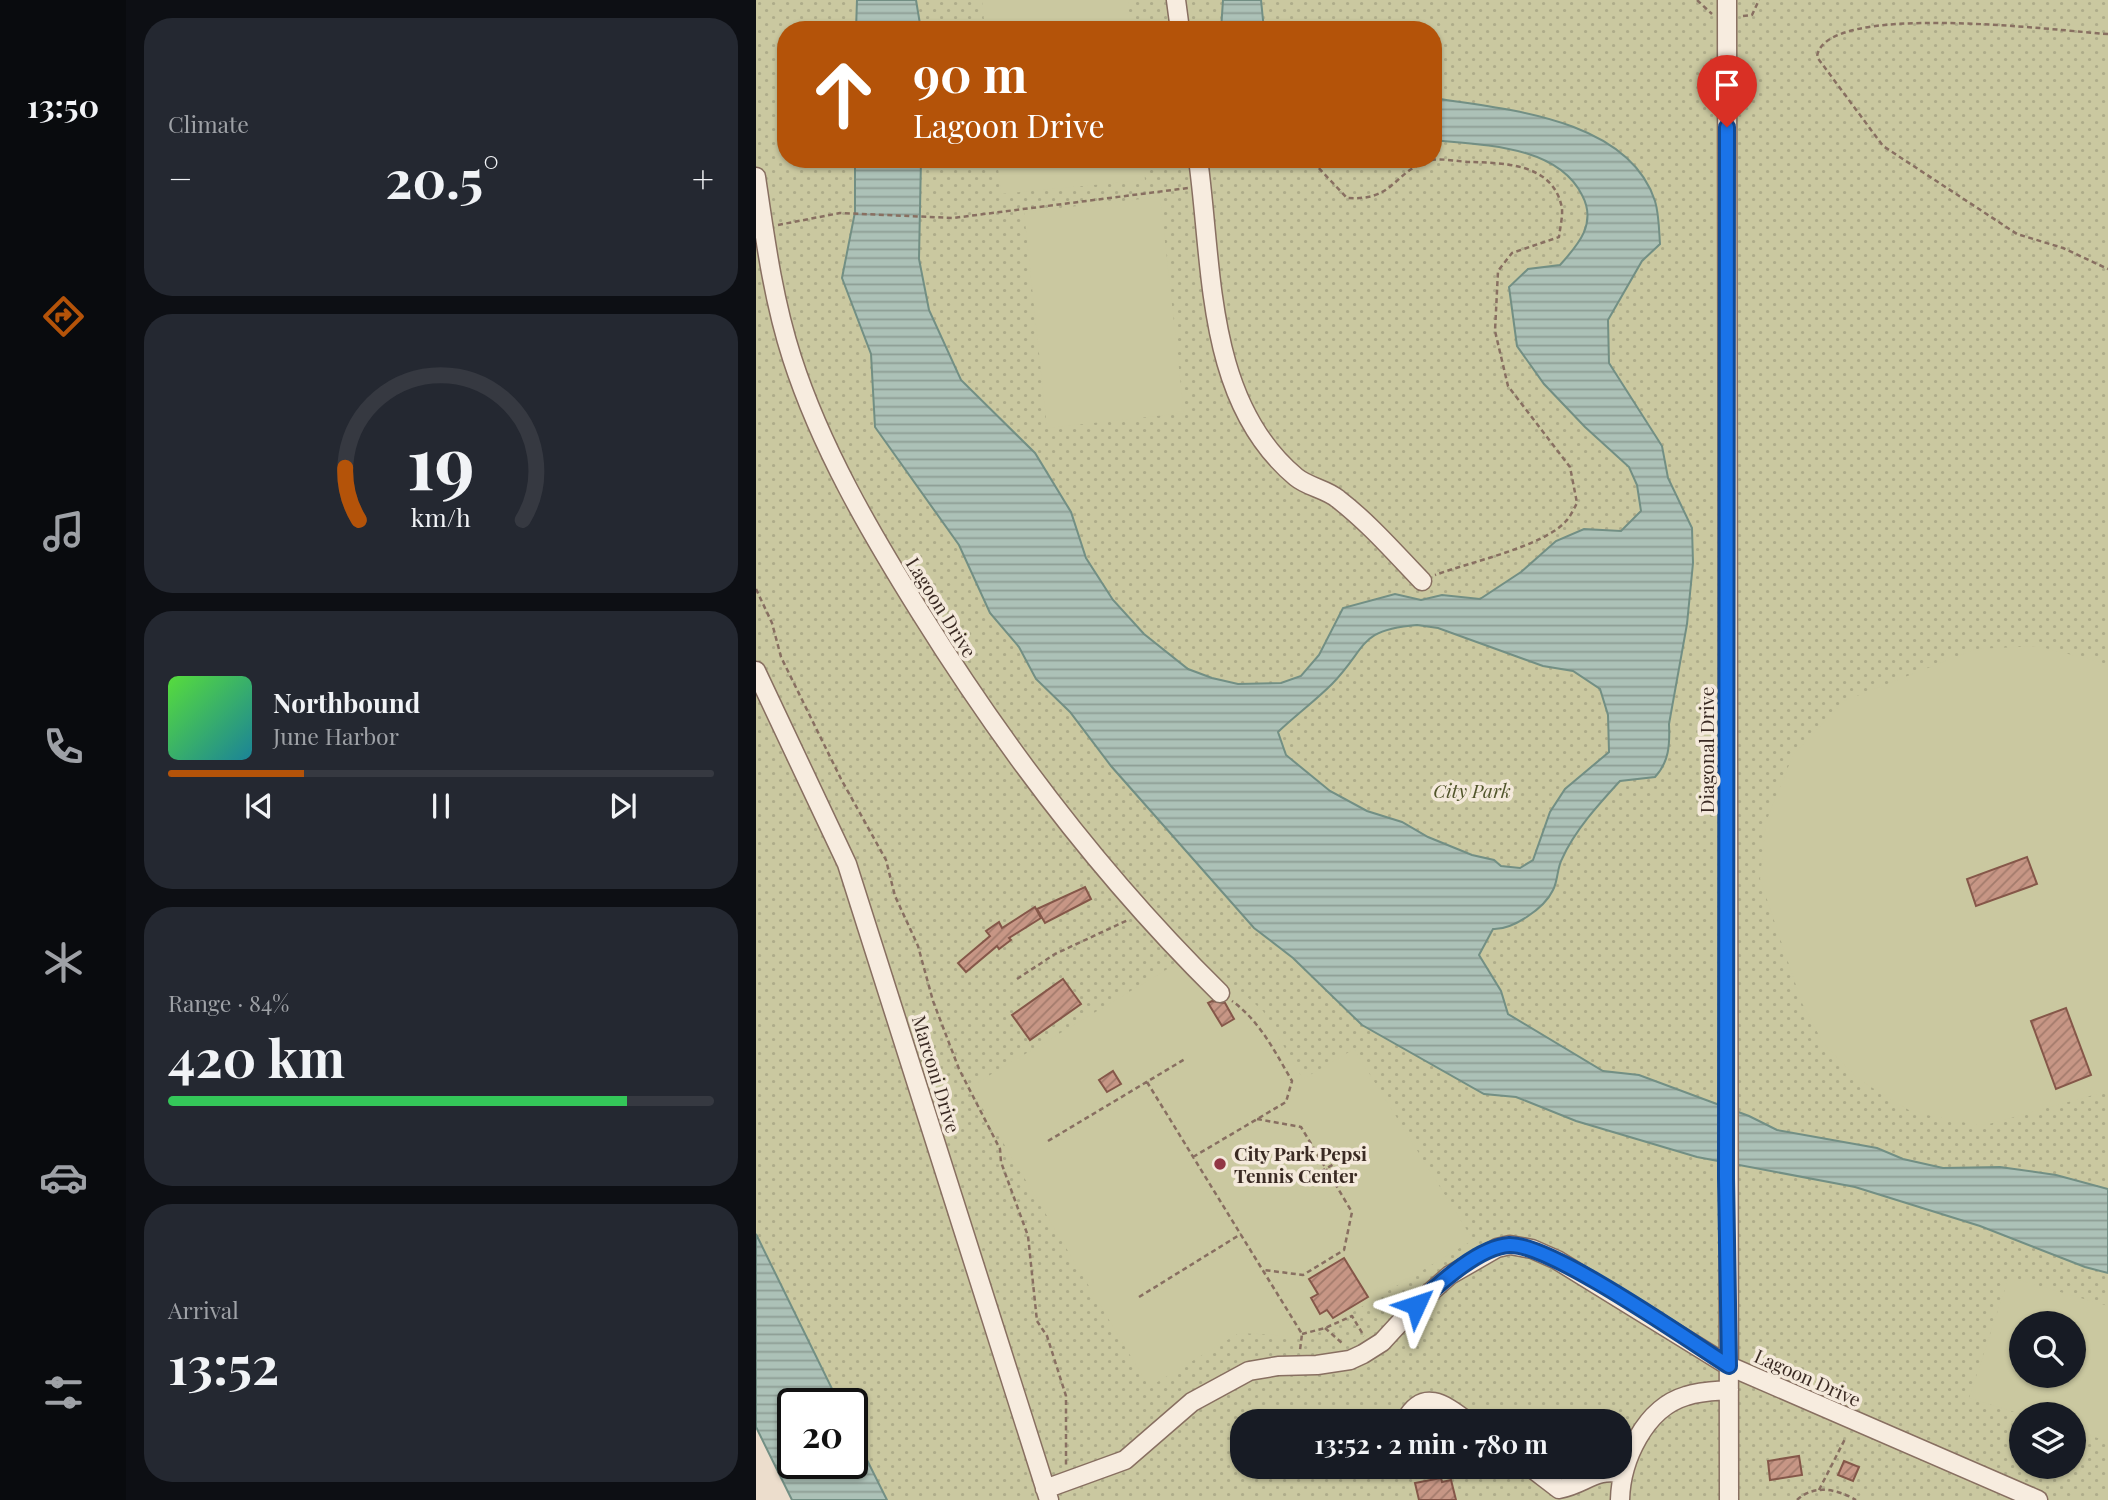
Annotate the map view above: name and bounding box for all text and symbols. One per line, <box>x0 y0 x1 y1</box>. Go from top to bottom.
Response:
text: 90 m <box>913 40 1027 105</box>
icon: ahead <box>798 49 889 140</box>
pin <box>1697 55 1757 127</box>
icon: arrive <box>1708 66 1746 104</box>
text: 13:50 <box>27 83 99 126</box>
text: Lagoon Drive <box>913 103 1105 146</box>
text: Climate <box>168 108 249 139</box>
text: 20.5° <box>385 143 499 212</box>
text: − <box>168 152 193 203</box>
text: + <box>692 152 714 203</box>
icon: directions <box>39 292 88 341</box>
text: 19 <box>407 411 475 508</box>
text: km/h <box>411 499 471 532</box>
icon: music <box>39 507 88 556</box>
street label: Lagoon Drive <box>901 552 983 662</box>
text: Northbound <box>273 685 420 720</box>
street label: Diagonal Drive <box>1693 687 1719 813</box>
text: June Harbor <box>273 720 399 751</box>
icon: phone <box>39 722 88 771</box>
park label: City Park <box>1433 777 1511 803</box>
icon: previous <box>240 787 278 825</box>
icon: pause <box>422 787 460 825</box>
icon: next <box>604 787 642 825</box>
icon: climate <box>39 938 88 987</box>
text: Range · 84% <box>168 987 289 1018</box>
street label: Marconi Drive <box>907 1012 967 1136</box>
text: 420 km <box>168 1022 345 1091</box>
place label: City Park Pepsi Tennis Center <box>1234 1140 1367 1188</box>
icon: car <box>39 1153 88 1202</box>
marker: City Park Pepsi Tennis Center <box>1212 1156 1228 1172</box>
position arrow <box>1379 1268 1453 1342</box>
text: Arrival <box>168 1294 239 1325</box>
map controls <box>2009 1311 2086 1479</box>
button: search <box>2009 1311 2086 1388</box>
text: 13:52 <box>168 1329 279 1398</box>
street label: Lagoon Drive <box>1751 1342 1865 1412</box>
icon: filters <box>39 1368 88 1417</box>
speed limit sign: 20 <box>777 1388 868 1479</box>
button: layers <box>2009 1402 2086 1479</box>
text: 13:52 · 2 min · 780 m <box>1314 1426 1548 1461</box>

